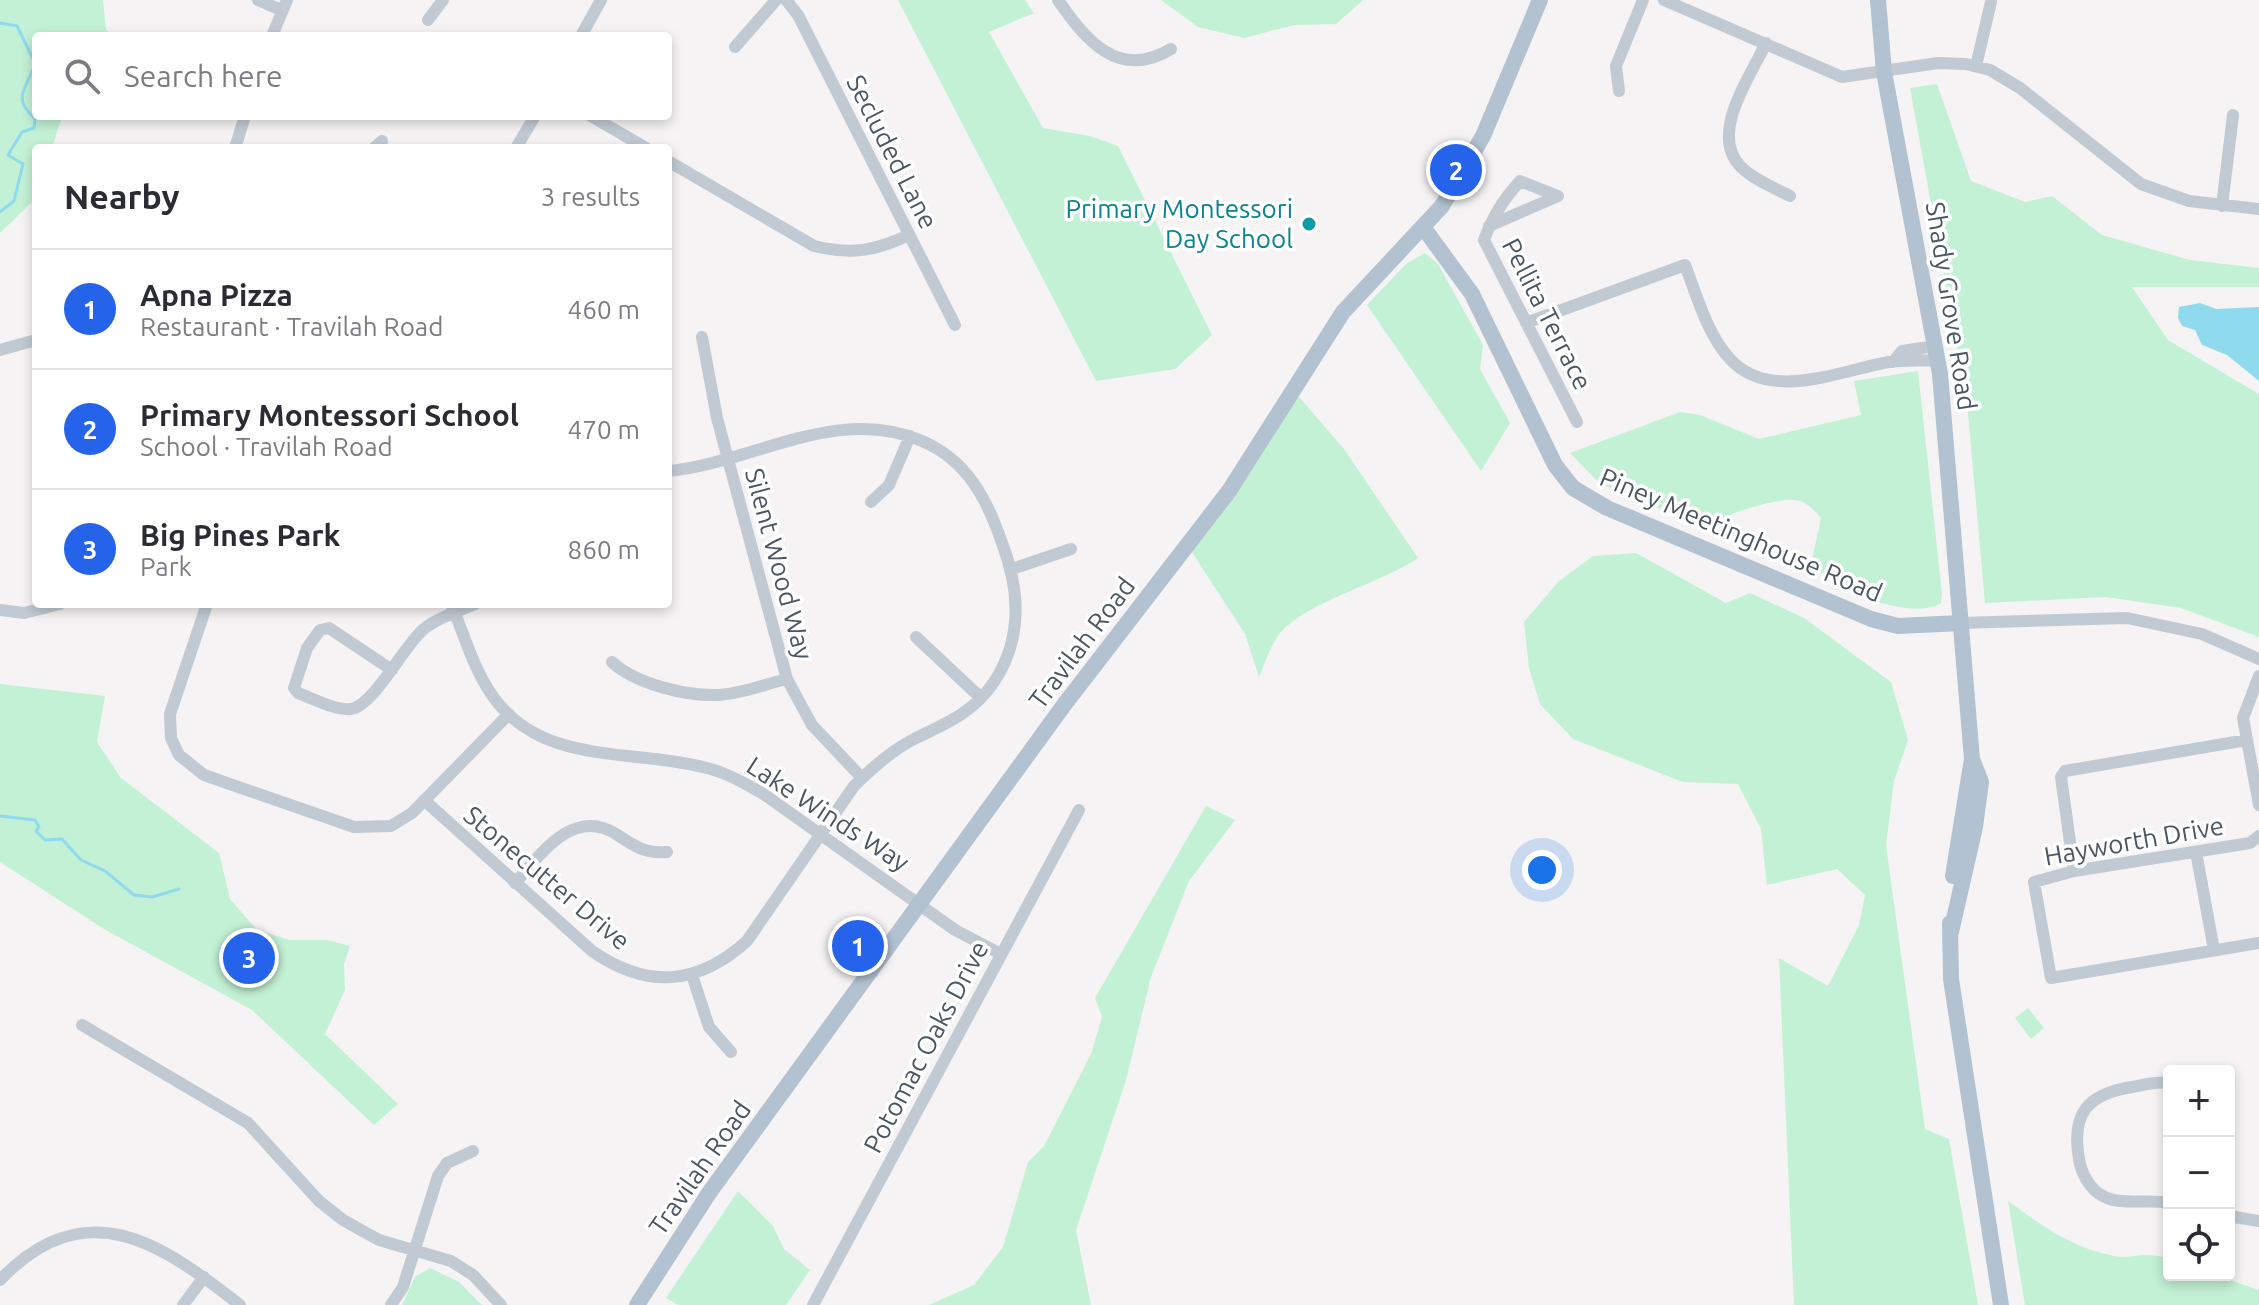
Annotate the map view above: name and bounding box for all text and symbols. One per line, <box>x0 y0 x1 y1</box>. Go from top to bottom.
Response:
search box <box>32 32 672 120</box>
icon: search <box>60 54 104 98</box>
text: Search here <box>124 59 283 93</box>
street label: Secluded Lane <box>841 70 944 233</box>
pin: 2 <box>1430 140 1482 200</box>
text: Nearby <box>64 177 179 215</box>
text: 3 results <box>541 182 640 211</box>
place label: Primary Montessori Day School <box>1065 194 1293 253</box>
street label: Shady Grove Road <box>1921 200 1982 412</box>
marker: Primary Montessori Day School <box>1300 215 1318 233</box>
street label: Pellita Terrace <box>1497 233 1598 394</box>
text: Apna Pizza <box>140 278 293 312</box>
text: 1 <box>83 295 97 324</box>
text: 460 m <box>568 295 640 324</box>
text: Restaurant · Travilah Road <box>140 312 443 341</box>
text: Primary Montessori School <box>140 398 519 432</box>
text: 2 <box>83 415 97 444</box>
text: 470 m <box>568 415 640 444</box>
text: School · Travilah Road <box>140 432 393 461</box>
street label: Piney Meetinghouse Road <box>1596 462 1887 607</box>
street label: Silent Wood Way <box>740 465 819 663</box>
text: Big Pines Park <box>140 518 340 552</box>
text: 3 <box>83 535 97 564</box>
text: 860 m <box>568 535 640 564</box>
text: Park <box>140 552 192 581</box>
street label: Travilah Road <box>1023 571 1140 714</box>
street label: Lake Winds Way <box>742 750 915 877</box>
street label: Stonecutter Drive <box>459 800 636 955</box>
street label: Hayworth Drive <box>2042 810 2226 871</box>
your location <box>1522 850 1562 890</box>
pin: 1 <box>832 916 884 976</box>
pin: 3 <box>223 928 275 988</box>
street label: Potomac Oaks Drive <box>858 936 994 1157</box>
map controls <box>2163 1065 2235 1281</box>
button: + <box>2163 1065 2235 1137</box>
street label: Travilah Road <box>643 1095 756 1240</box>
button: − <box>2163 1137 2235 1209</box>
button: locate <box>2163 1209 2235 1281</box>

